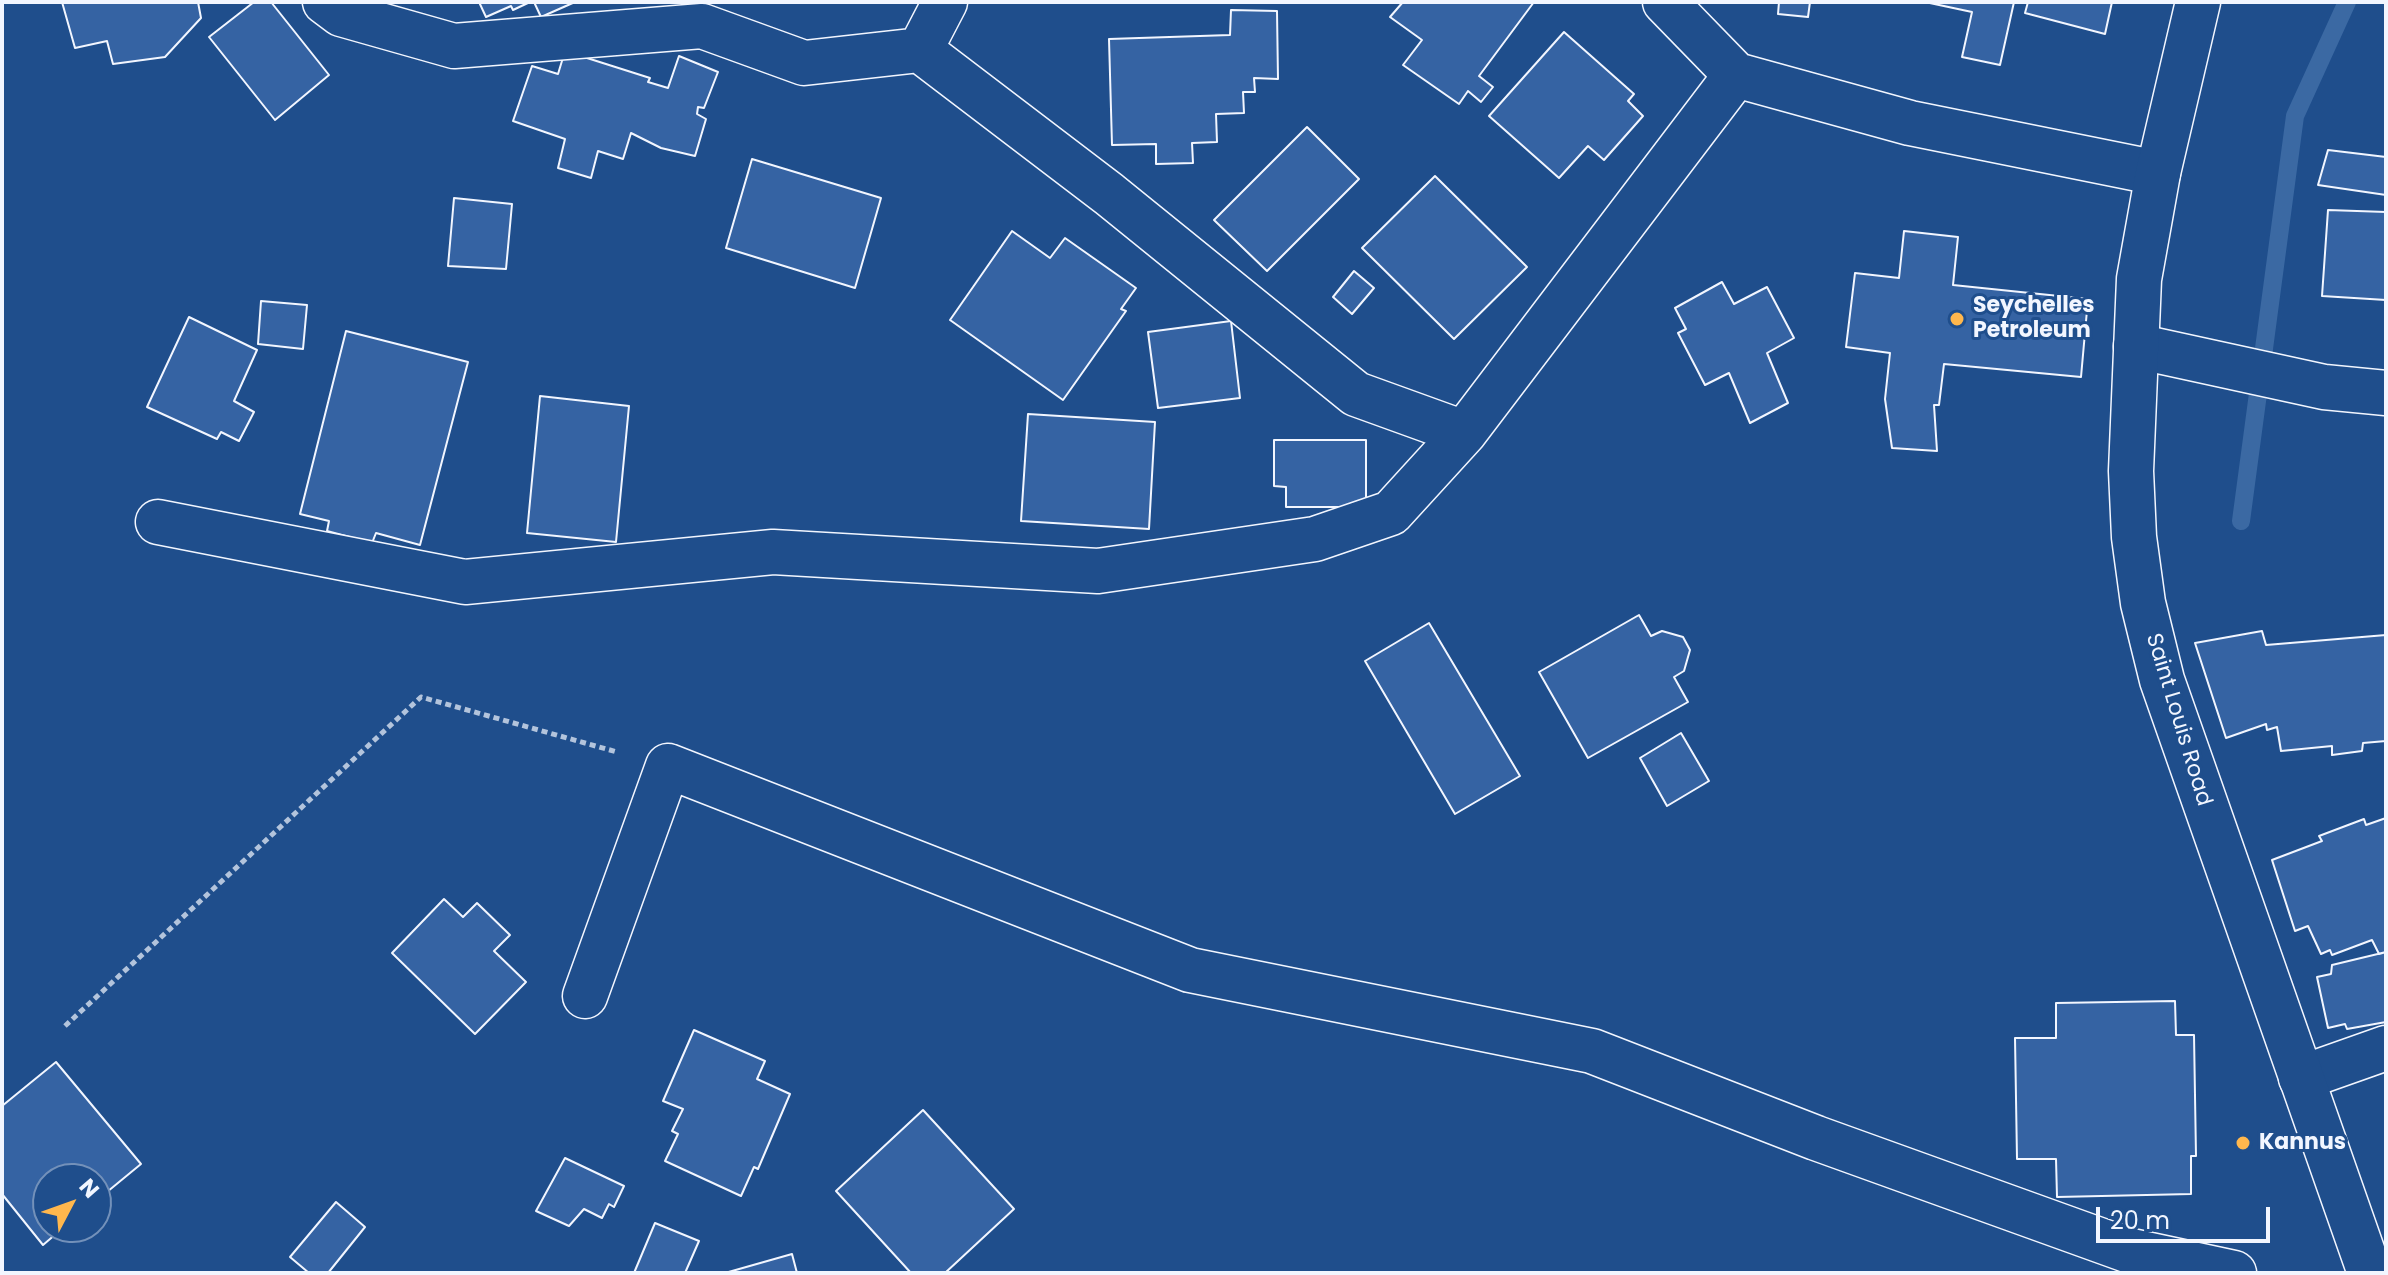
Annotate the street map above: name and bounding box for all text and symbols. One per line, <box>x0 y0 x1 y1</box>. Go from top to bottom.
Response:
place label: Seychelles Petroleum <box>1973 293 2094 344</box>
marker: Seychelles Petroleum <box>1948 310 1966 328</box>
street label: Saint Louis Road <box>2139 631 2217 809</box>
place label: Kannus <box>2259 1130 2346 1156</box>
marker: Kannus <box>2234 1134 2252 1152</box>
north arrow <box>32 1163 112 1243</box>
text: N <box>72 1172 106 1205</box>
scale bar <box>2100 1191 2274 1241</box>
text: 20 m <box>2110 1204 2170 1237</box>

